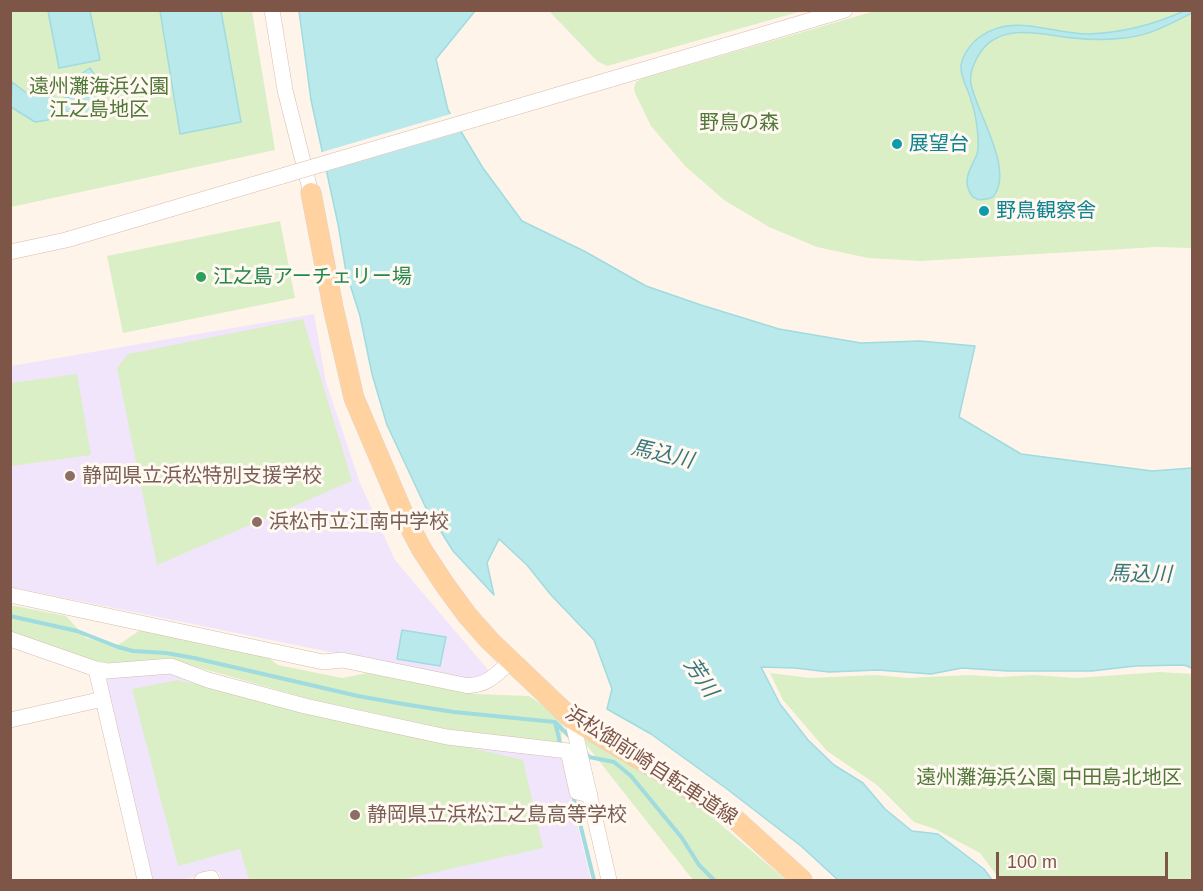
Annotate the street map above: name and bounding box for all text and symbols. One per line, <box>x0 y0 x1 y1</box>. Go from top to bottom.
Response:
park label: 遠州灘海浜公園 江之島地区 <box>29 75 169 122</box>
park label: 野鳥の森 <box>699 111 779 135</box>
place label: 展望台 <box>909 132 969 156</box>
marker: 展望台 <box>890 137 904 151</box>
place label: 野鳥観察舎 <box>996 199 1096 223</box>
marker: 野鳥観察舎 <box>977 204 991 218</box>
place label: 江之島アーチェリー場 <box>213 265 412 289</box>
marker: 江之島アーチェリー場 <box>194 270 208 284</box>
water label: 馬込川 <box>628 436 696 474</box>
place label: 静岡県立浜松特別支援学校 <box>82 464 322 488</box>
marker: 静岡県立浜松特別支援学校 <box>63 469 77 483</box>
place label: 浜松市立江南中学校 <box>269 510 449 534</box>
marker: 浜松市立江南中学校 <box>250 515 264 529</box>
water label: 馬込川 <box>1108 562 1172 588</box>
water label: 芳川 <box>678 654 722 702</box>
street label: 浜松御前崎自転車道線 <box>561 701 741 831</box>
park label: 遠州灘海浜公園 中田島北地区 <box>916 766 1182 790</box>
place label: 静岡県立浜松江之島高等学校 <box>367 803 627 827</box>
marker: 静岡県立浜松江之島高等学校 <box>348 808 362 822</box>
scale bar <box>999 840 1172 878</box>
text: 100 m <box>1007 852 1057 872</box>

